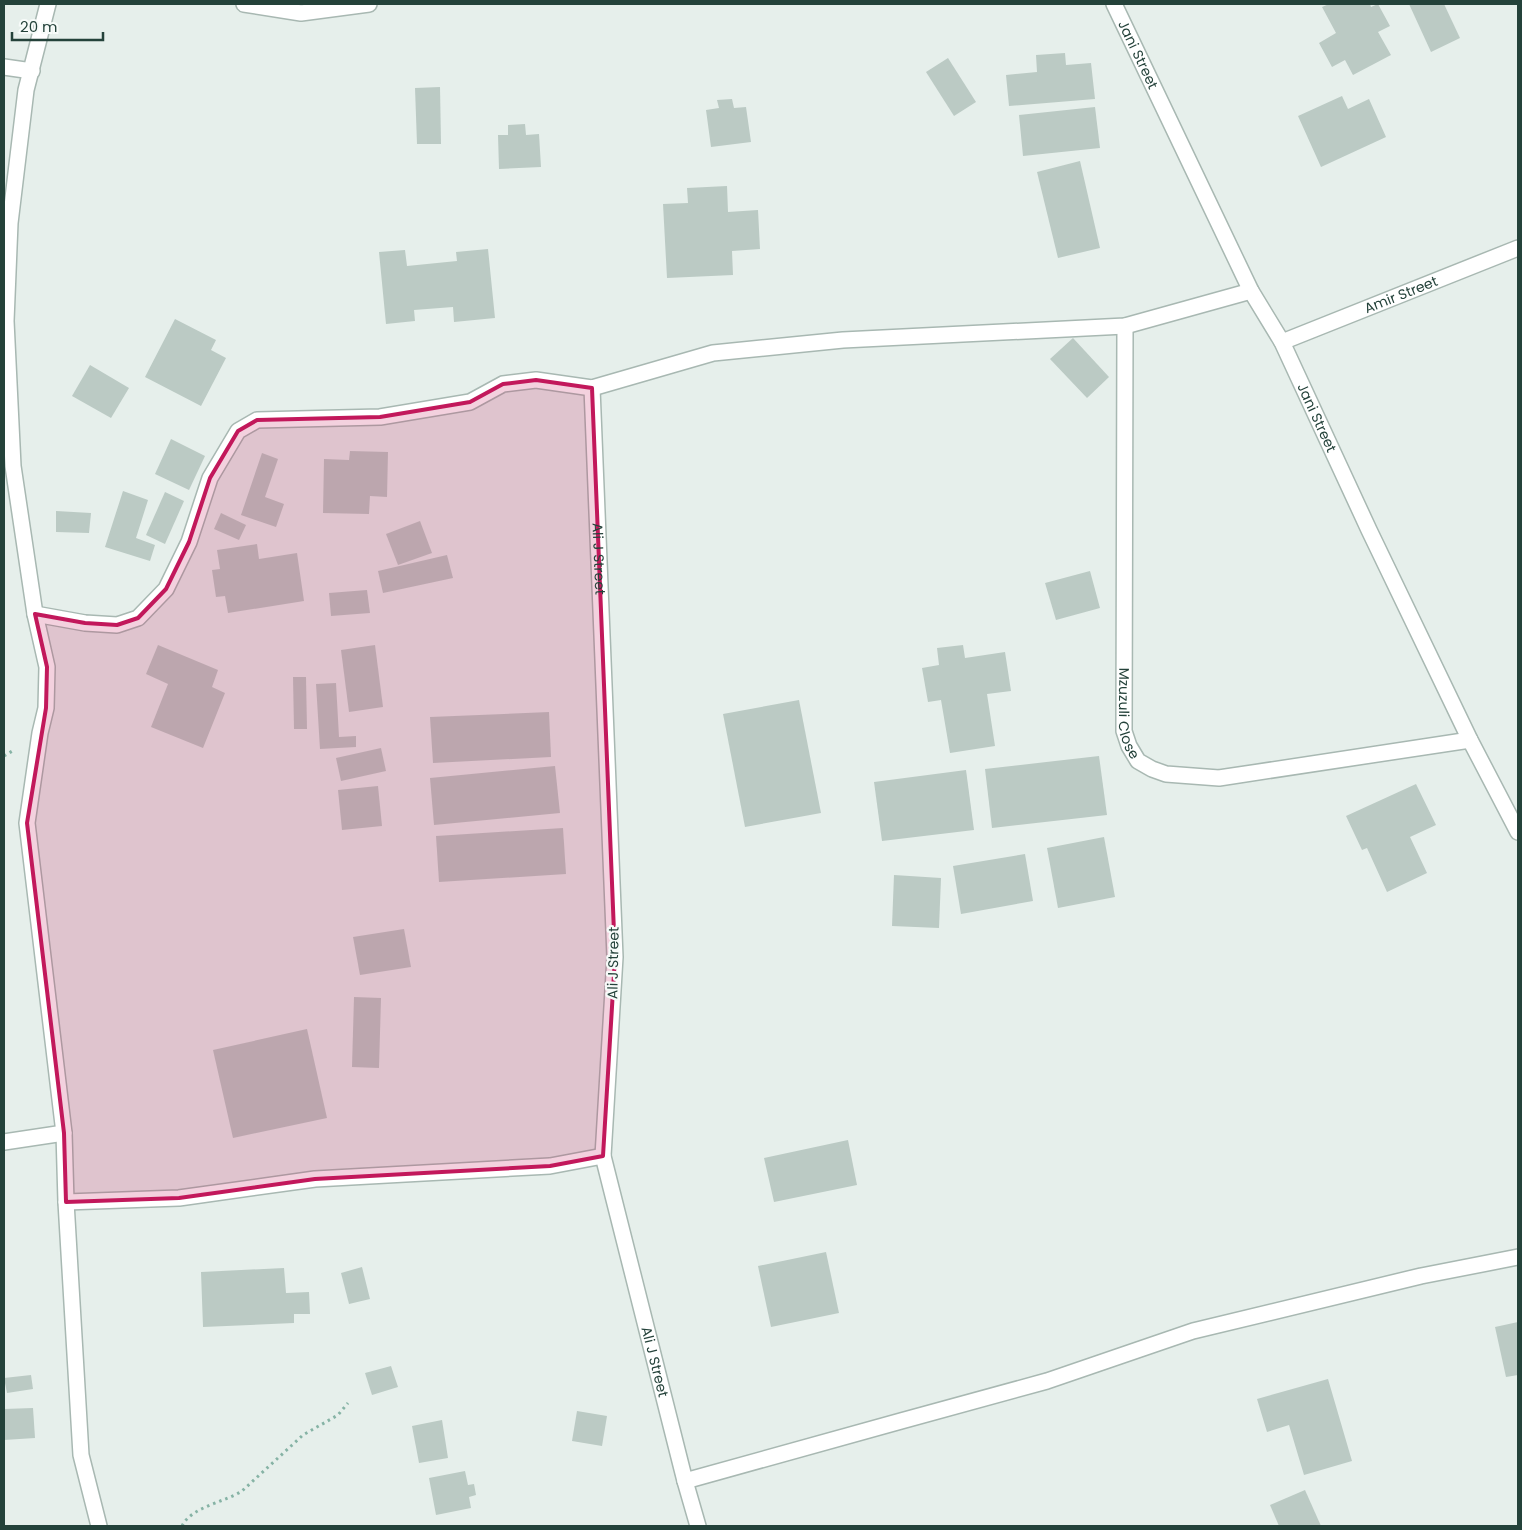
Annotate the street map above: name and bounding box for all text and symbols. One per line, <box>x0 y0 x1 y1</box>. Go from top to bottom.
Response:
scale bar <box>12 10 104 42</box>
text: 20 m <box>20 16 58 37</box>
street label: Jani Street <box>1113 17 1163 92</box>
street label: Amir Street <box>1361 271 1441 318</box>
street label: Jani Street <box>1292 380 1342 455</box>
street label: Ali J Street <box>587 522 610 595</box>
street label: Mzuzuli Close <box>1114 668 1145 763</box>
street label: Ali J Street <box>602 927 624 999</box>
street label: Ali J Street <box>636 1324 673 1399</box>

